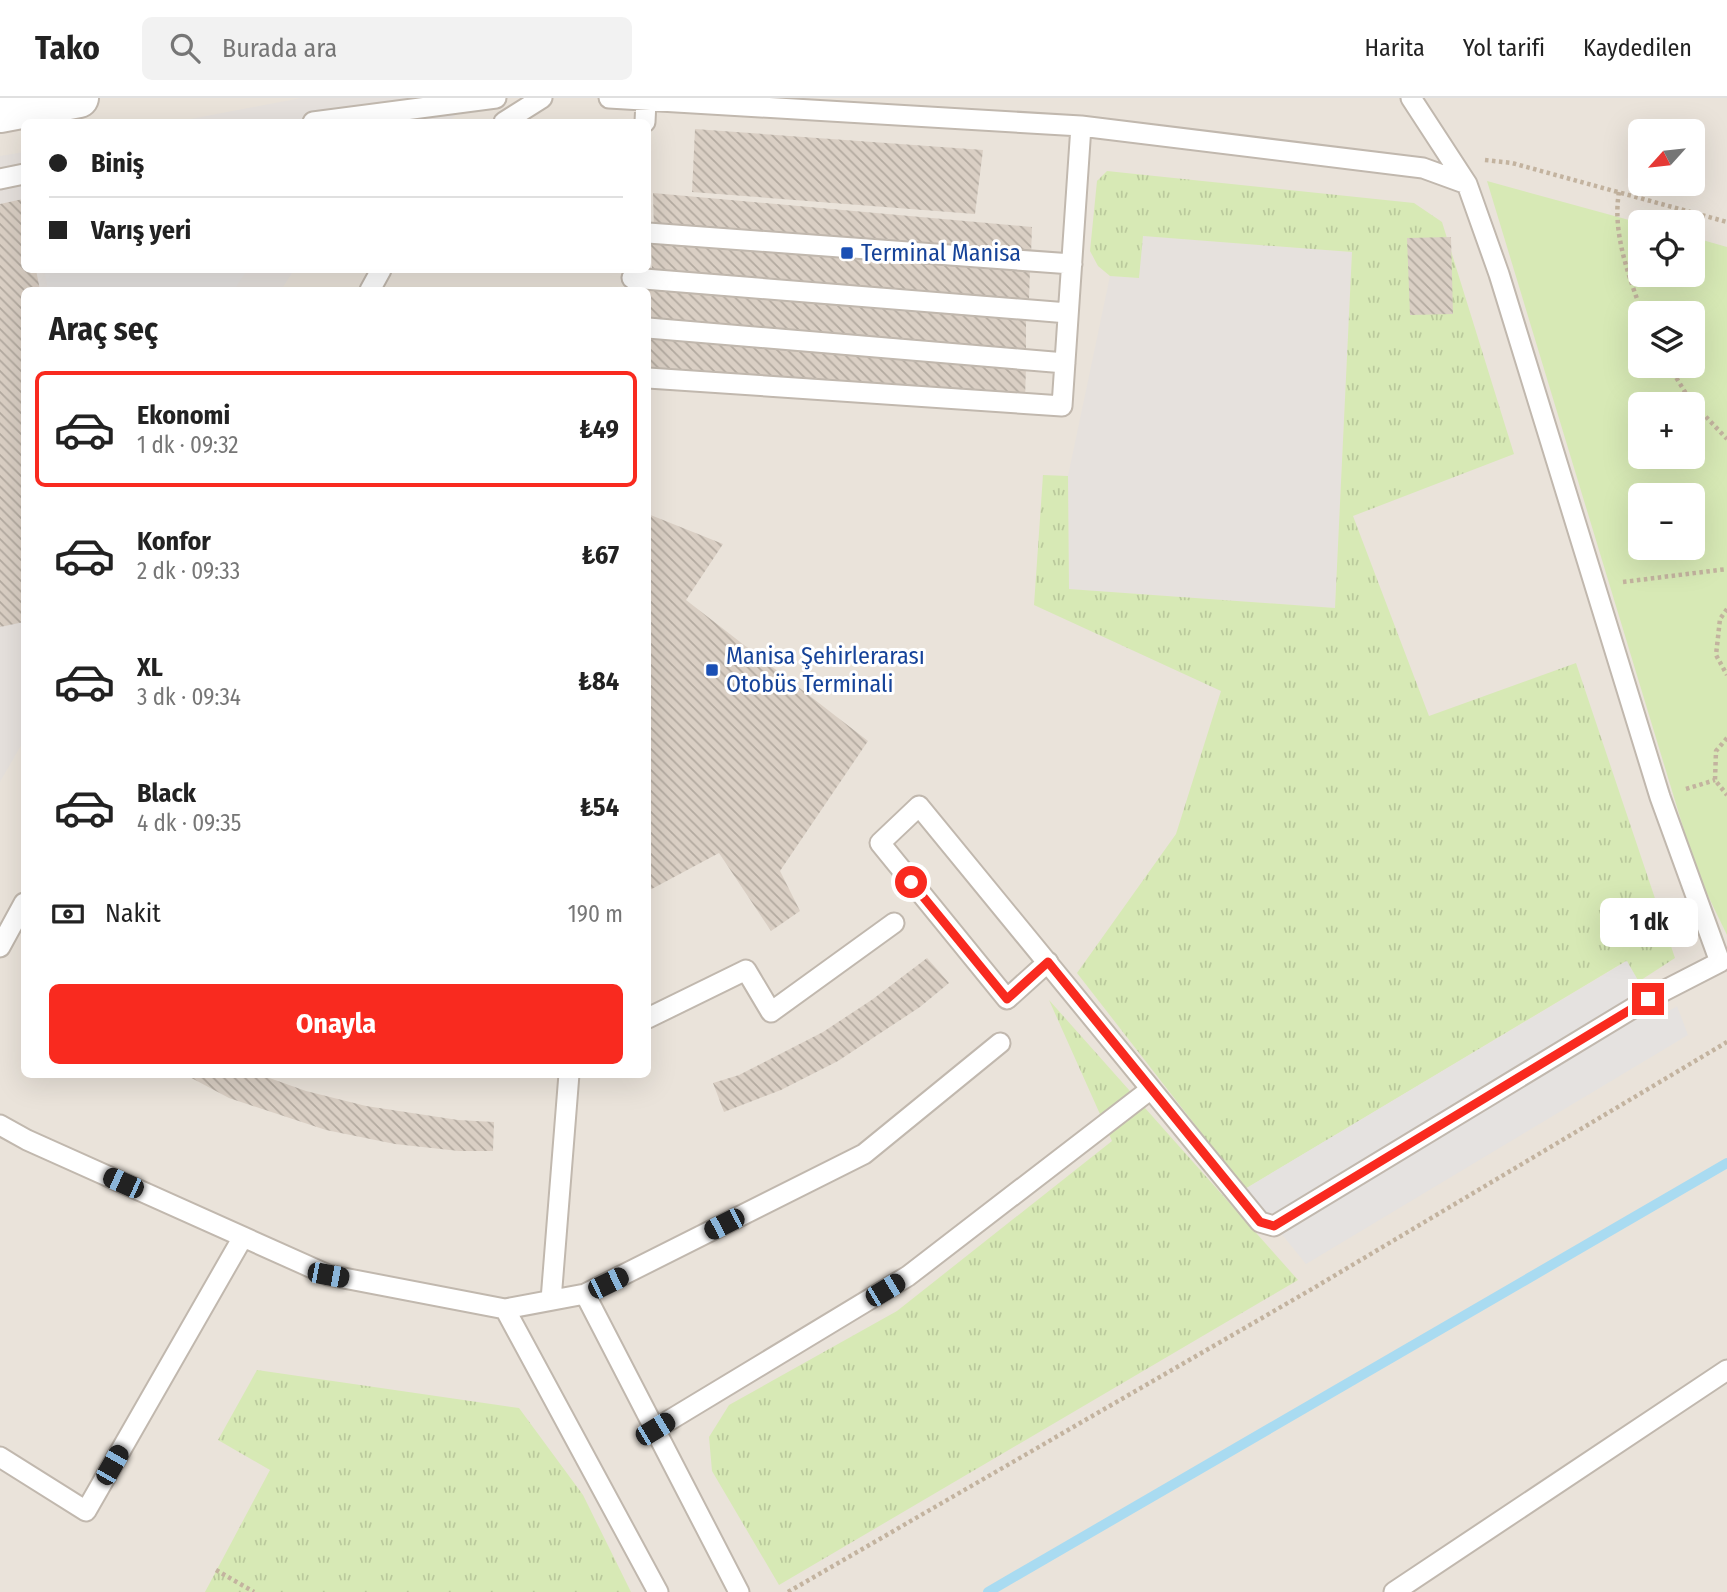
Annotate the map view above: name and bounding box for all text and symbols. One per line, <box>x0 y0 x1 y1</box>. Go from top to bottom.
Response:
search box <box>142 17 632 80</box>
text: Tako <box>35 28 100 68</box>
icon: search <box>166 29 204 67</box>
text: Burada ara <box>222 33 337 64</box>
text: Harita <box>1365 34 1425 62</box>
text: Yol tarifi <box>1463 34 1545 62</box>
text: Kaydedilen <box>1583 34 1692 62</box>
north arrow <box>1628 119 1704 196</box>
map controls <box>1628 119 1705 560</box>
text: Biniş <box>91 148 144 179</box>
button: locate <box>1628 210 1705 287</box>
text: Varış yeri <box>91 215 191 246</box>
place label: Terminal Manisa <box>861 239 1021 267</box>
marker: Terminal Manisa <box>839 245 855 261</box>
button: layers <box>1628 301 1705 378</box>
text: Araç seç <box>49 310 158 348</box>
button: + <box>1628 392 1705 469</box>
icon: car <box>53 398 116 461</box>
text: Ekonomi <box>137 400 230 431</box>
text: ₺49 <box>579 414 619 445</box>
text: 1 dk · 09:32 <box>137 431 239 459</box>
button: − <box>1628 483 1705 560</box>
icon: car <box>53 524 116 587</box>
text: Konfor <box>137 526 211 557</box>
text: ₺67 <box>581 540 619 571</box>
text: 2 dk · 09:33 <box>137 557 240 585</box>
place label: Manisa Şehirlerarası Otobüs Terminali <box>726 642 925 698</box>
icon: car <box>53 650 116 713</box>
text: XL <box>137 652 163 683</box>
marker: Manisa Şehirlerarası Otobüs Terminali <box>704 662 720 678</box>
text: ₺84 <box>578 666 619 697</box>
text: 3 dk · 09:34 <box>137 683 241 711</box>
icon: car <box>53 776 116 839</box>
text: Black <box>137 778 196 809</box>
text: ₺54 <box>580 792 619 823</box>
text: 4 dk · 09:35 <box>137 809 241 837</box>
route start <box>895 866 927 898</box>
icon: cash <box>49 895 87 933</box>
text: Nakit <box>105 898 161 929</box>
callout: 1 dk <box>1599 898 1697 946</box>
text: 190 m <box>568 900 623 928</box>
text: 1 dk <box>1630 908 1668 936</box>
route end <box>1632 983 1664 1015</box>
button: Onayla <box>49 984 623 1064</box>
car <box>100 1165 147 1201</box>
car <box>701 1205 748 1243</box>
car <box>306 1261 351 1289</box>
car <box>585 1264 632 1302</box>
car <box>862 1270 909 1310</box>
car <box>632 1409 679 1449</box>
car <box>93 1442 132 1488</box>

